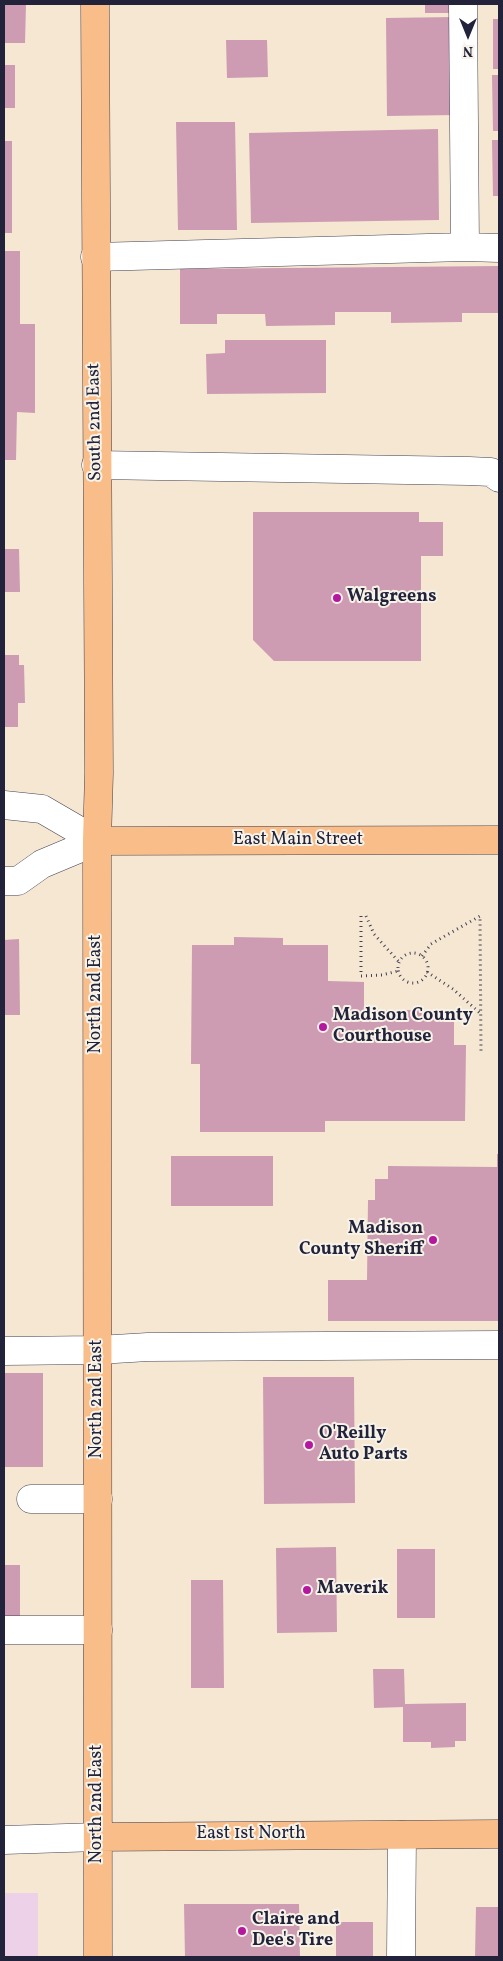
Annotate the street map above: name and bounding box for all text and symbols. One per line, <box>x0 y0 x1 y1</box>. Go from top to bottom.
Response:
north arrow <box>443 10 493 60</box>
text: N <box>463 41 473 60</box>
street label: South 2nd East <box>84 363 108 481</box>
place label: Walgreens <box>347 587 436 609</box>
marker: Walgreens <box>331 592 343 604</box>
street label: East Main Street <box>233 830 363 852</box>
street label: North 2nd East <box>86 934 108 1054</box>
place label: Madison County Courthouse <box>333 1006 473 1048</box>
marker: Madison County Courthouse <box>317 1021 329 1033</box>
place label: Madison County Sheriff <box>299 1219 423 1262</box>
marker: Madison County Sheriff <box>427 1234 439 1246</box>
street label: North 2nd East <box>87 1339 109 1459</box>
place label: O'Reilly Auto Parts <box>319 1424 408 1466</box>
marker: O'Reilly Auto Parts <box>303 1439 315 1451</box>
place label: Maverik <box>317 1579 388 1601</box>
marker: Maverik <box>301 1584 313 1596</box>
street label: North 2nd East <box>87 1744 109 1864</box>
street label: East 1st North <box>196 1824 306 1846</box>
place label: Claire and Dee's Tire <box>252 1910 340 1952</box>
marker: Claire and Dee's Tire <box>236 1925 248 1937</box>

